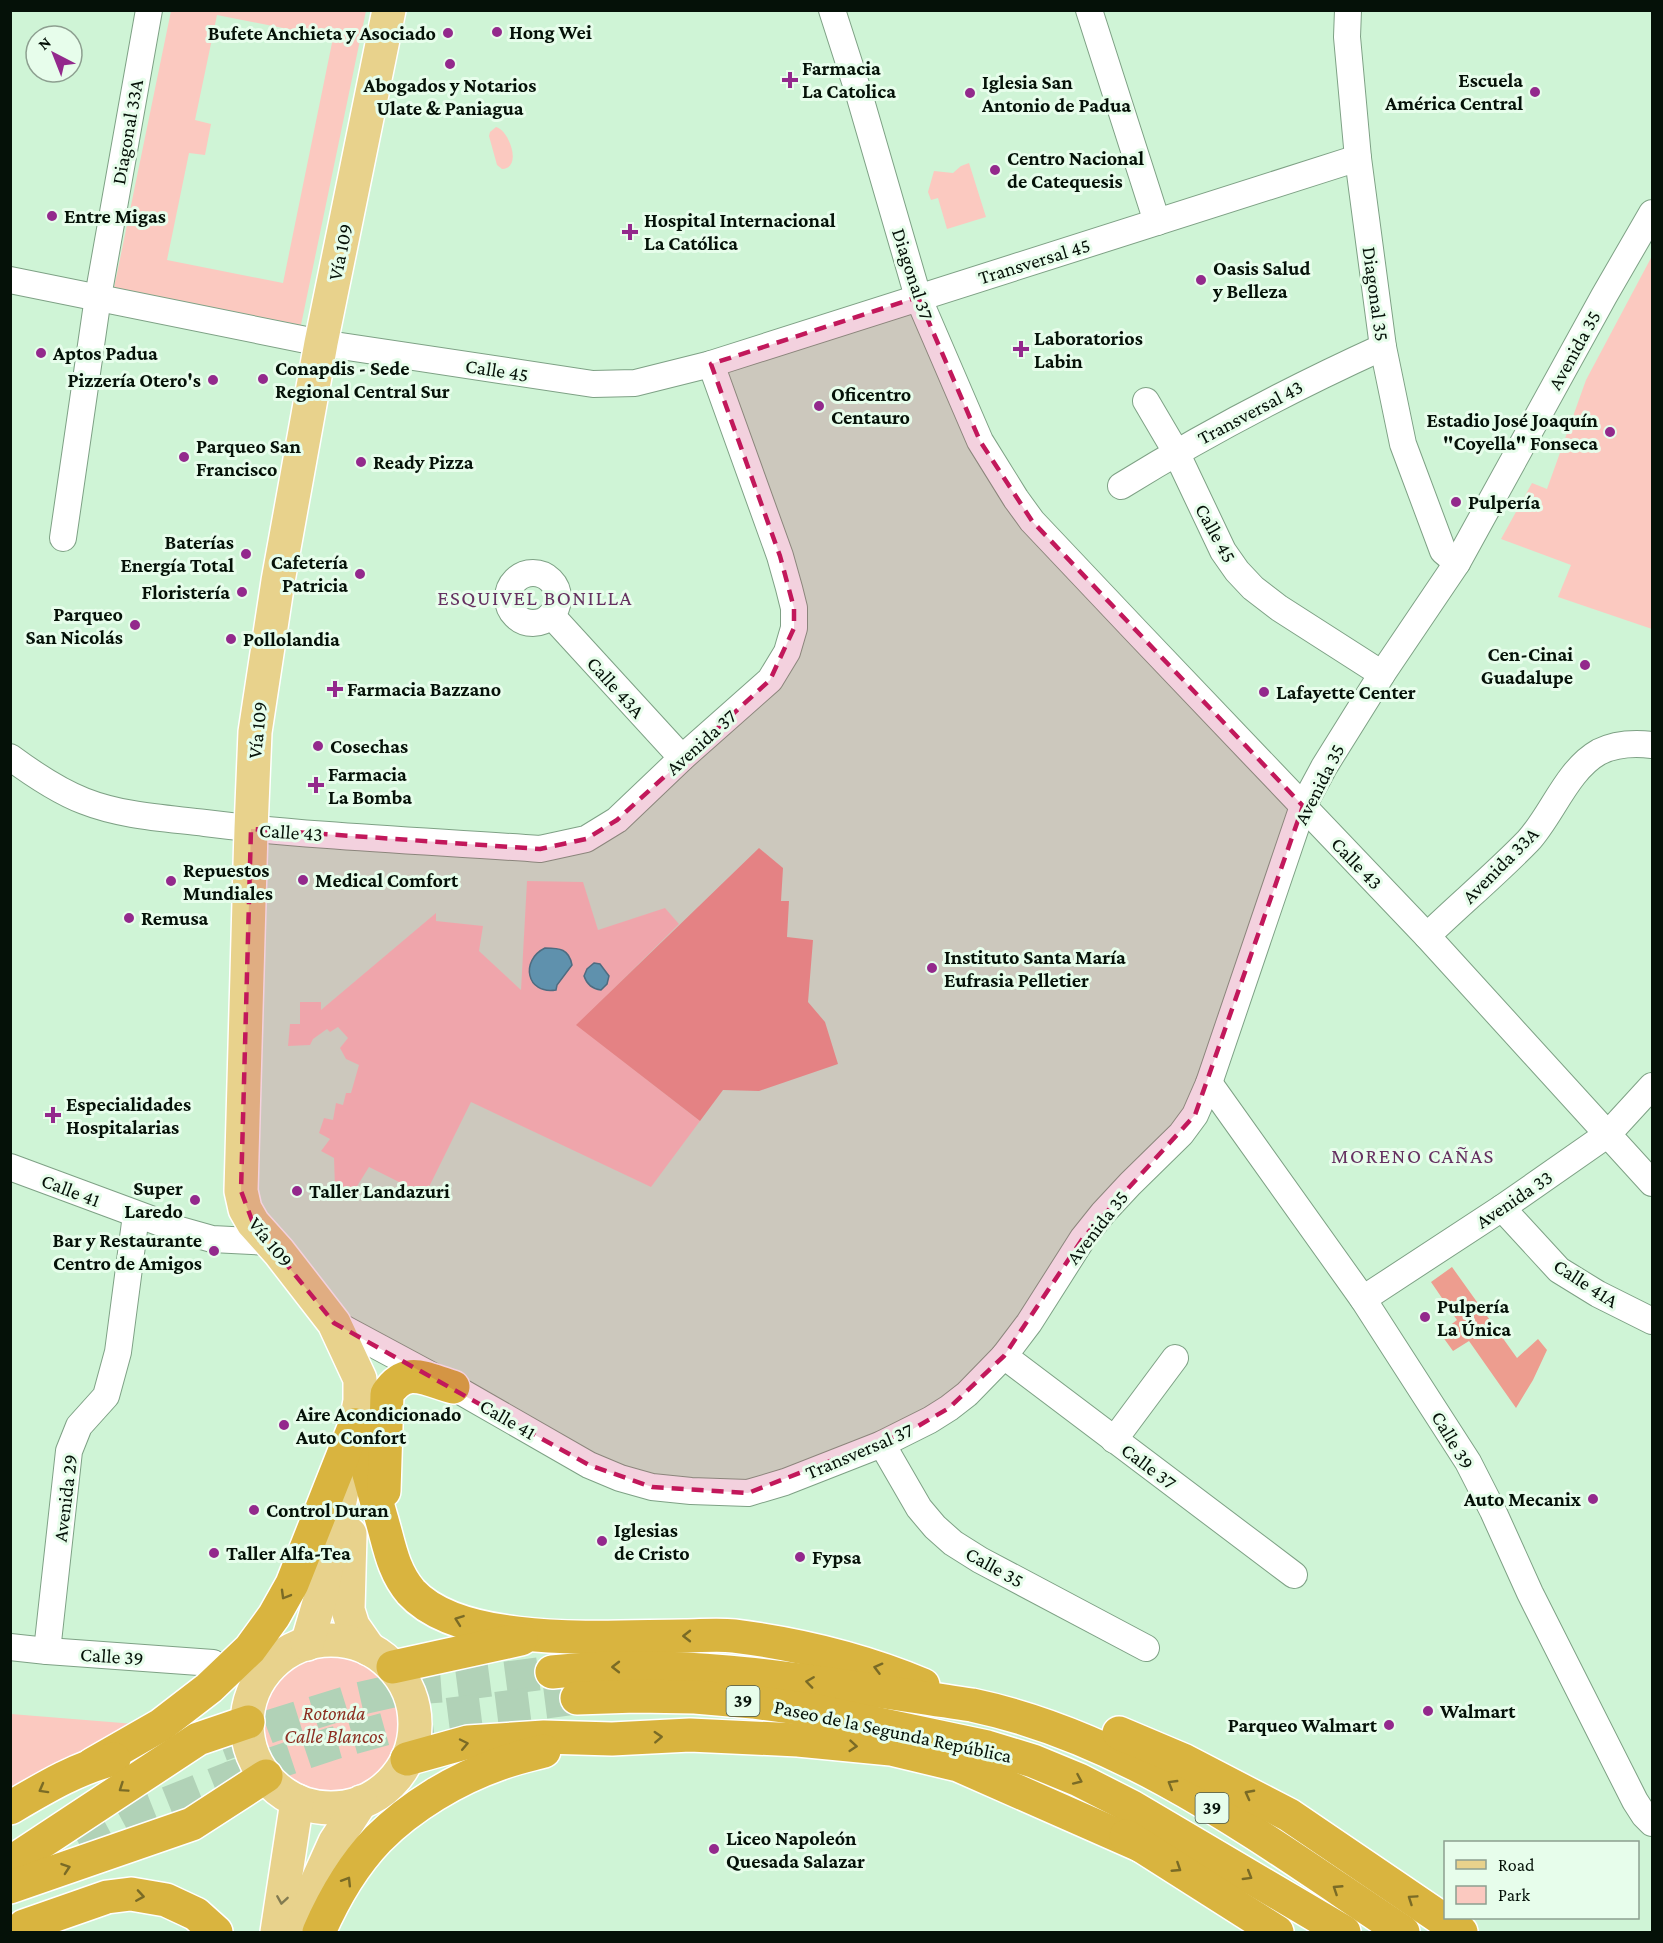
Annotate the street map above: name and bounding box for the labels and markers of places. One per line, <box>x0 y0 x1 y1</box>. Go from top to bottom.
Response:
place label: Hong Wei <box>509 21 592 43</box>
place label: Bufete Anchieta y Asociado <box>208 22 436 44</box>
marker: Hong Wei <box>490 25 504 39</box>
marker: Bufete Anchieta y Asociado <box>441 26 455 40</box>
marker: Abogados y Notarios Ulate & Paniagua <box>443 57 457 71</box>
place label: Farmacia La Catolica <box>802 57 896 102</box>
place label: Escuela América Central <box>1384 69 1523 114</box>
place label: Iglesia San Antonio de Padua <box>981 71 1131 116</box>
marker: Farmacia La Catolica <box>783 73 797 87</box>
place label: Abogados y Notarios Ulate & Paniagua <box>363 74 536 119</box>
marker: Escuela América Central <box>1528 85 1542 99</box>
marker: Iglesia San Antonio de Padua <box>963 86 977 100</box>
place label: Centro Nacional de Catequesis <box>1007 147 1144 192</box>
marker: Centro Nacional de Catequesis <box>988 163 1002 177</box>
place label: Entre Migas <box>64 205 166 227</box>
marker: Entre Migas <box>45 209 59 223</box>
place label: Hospital Internacional La Católica <box>644 209 836 254</box>
marker: Hospital Internacional La Católica <box>621 223 639 241</box>
place label: Oasis Salud y Belleza <box>1212 257 1310 302</box>
marker: Oasis Salud y Belleza <box>1194 273 1208 287</box>
place label: Laboratorios Labin <box>1034 327 1143 372</box>
marker: Laboratorios Labin <box>1012 340 1030 358</box>
place label: Aptos Padua <box>52 342 158 364</box>
marker: Aptos Padua <box>34 346 48 360</box>
place label: Conapdis - Sede Regional Central Sur <box>275 357 450 402</box>
place label: Pizzería Otero's <box>67 369 201 391</box>
marker: Conapdis - Sede Regional Central Sur <box>256 372 270 386</box>
marker: Pizzería Otero's <box>206 373 220 387</box>
place label: Oficentro Centauro <box>831 383 911 428</box>
marker: Oficentro Centauro <box>812 399 826 413</box>
place label: Estadio José Joaquín "Coyella" Fonseca <box>1426 409 1599 454</box>
marker: Estadio José Joaquín "Coyella" Fonseca <box>1603 425 1617 439</box>
place label: Parqueo San Francisco <box>196 435 301 480</box>
marker: Parqueo San Francisco <box>177 450 191 464</box>
place label: Ready Pizza <box>373 451 474 473</box>
marker: Ready Pizza <box>354 455 368 469</box>
place label: Pulpería <box>1468 491 1540 513</box>
marker: Pulpería <box>1449 495 1463 509</box>
place label: Baterías Energía Total <box>120 531 234 576</box>
marker: Baterías Energía Total <box>239 547 253 561</box>
place label: Cafetería Patricia <box>271 551 348 596</box>
marker: Cafetería Patricia <box>353 567 367 581</box>
place label: Floristería <box>141 581 230 603</box>
marker: Floristería <box>235 585 249 599</box>
place label: Parqueo San Nicolás <box>26 603 123 648</box>
marker: Parqueo San Nicolás <box>128 618 142 632</box>
place label: Pollolandia <box>243 628 340 650</box>
marker: Pollolandia <box>224 632 238 646</box>
place label: Cen-Cinai Guadalupe <box>1481 643 1573 688</box>
marker: Cen-Cinai Guadalupe <box>1578 658 1592 672</box>
place label: Farmacia Bazzano <box>347 678 501 700</box>
place label: Lafayette Center <box>1276 681 1416 703</box>
marker: Farmacia Bazzano <box>328 682 342 696</box>
marker: Lafayette Center <box>1257 685 1271 699</box>
place label: Cosechas <box>330 735 408 757</box>
marker: Cosechas <box>311 739 325 753</box>
place label: Farmacia La Bomba <box>328 763 412 808</box>
marker: Farmacia La Bomba <box>309 778 323 792</box>
place label: Repuestos Mundiales <box>183 859 273 904</box>
place label: Medical Comfort <box>315 869 459 891</box>
marker: Medical Comfort <box>296 873 310 887</box>
marker: Repuestos Mundiales <box>164 874 178 888</box>
place label: Remusa <box>141 907 209 929</box>
marker: Remusa <box>122 911 136 925</box>
place label: Instituto Santa María Eufrasia Pelletier <box>944 946 1126 991</box>
marker: Instituto Santa María Eufrasia Pelletier <box>925 961 939 975</box>
place label: Especialidades Hospitalarias <box>66 1093 191 1138</box>
marker: Especialidades Hospitalarias <box>44 1106 62 1124</box>
place label: Super Laredo <box>124 1177 183 1222</box>
place label: Taller Landazuri <box>309 1180 450 1202</box>
marker: Taller Landazuri <box>290 1184 304 1198</box>
marker: Super Laredo <box>188 1193 202 1207</box>
place label: Bar y Restaurante Centro de Amigos <box>52 1229 202 1274</box>
marker: Bar y Restaurante Centro de Amigos <box>207 1244 221 1258</box>
place label: Pulpería La Única <box>1437 1295 1511 1340</box>
marker: Pulpería La Única <box>1418 1310 1432 1324</box>
place label: Aire Acondicionado Auto Confort <box>295 1403 461 1448</box>
marker: Aire Acondicionado Auto Confort <box>277 1418 291 1432</box>
place label: Auto Mecanix <box>1463 1488 1582 1510</box>
marker: Auto Mecanix <box>1586 1492 1600 1506</box>
place label: Control Duran <box>266 1499 389 1521</box>
marker: Control Duran <box>247 1503 261 1517</box>
place label: Iglesias de Cristo <box>614 1519 690 1564</box>
marker: Iglesias de Cristo <box>595 1534 609 1548</box>
place label: Taller Alfa-Tea <box>226 1542 351 1564</box>
marker: Taller Alfa-Tea <box>207 1546 221 1560</box>
place label: Fypsa <box>812 1546 861 1568</box>
marker: Fypsa <box>793 1550 807 1564</box>
place label: Walmart <box>1439 1700 1516 1722</box>
marker: Walmart <box>1421 1704 1435 1718</box>
place label: Parqueo Walmart <box>1228 1714 1378 1736</box>
marker: Parqueo Walmart <box>1382 1718 1396 1732</box>
place label: Liceo Napoleón Quesada Salazar <box>726 1827 865 1872</box>
marker: Liceo Napoleón Quesada Salazar <box>707 1842 721 1856</box>

